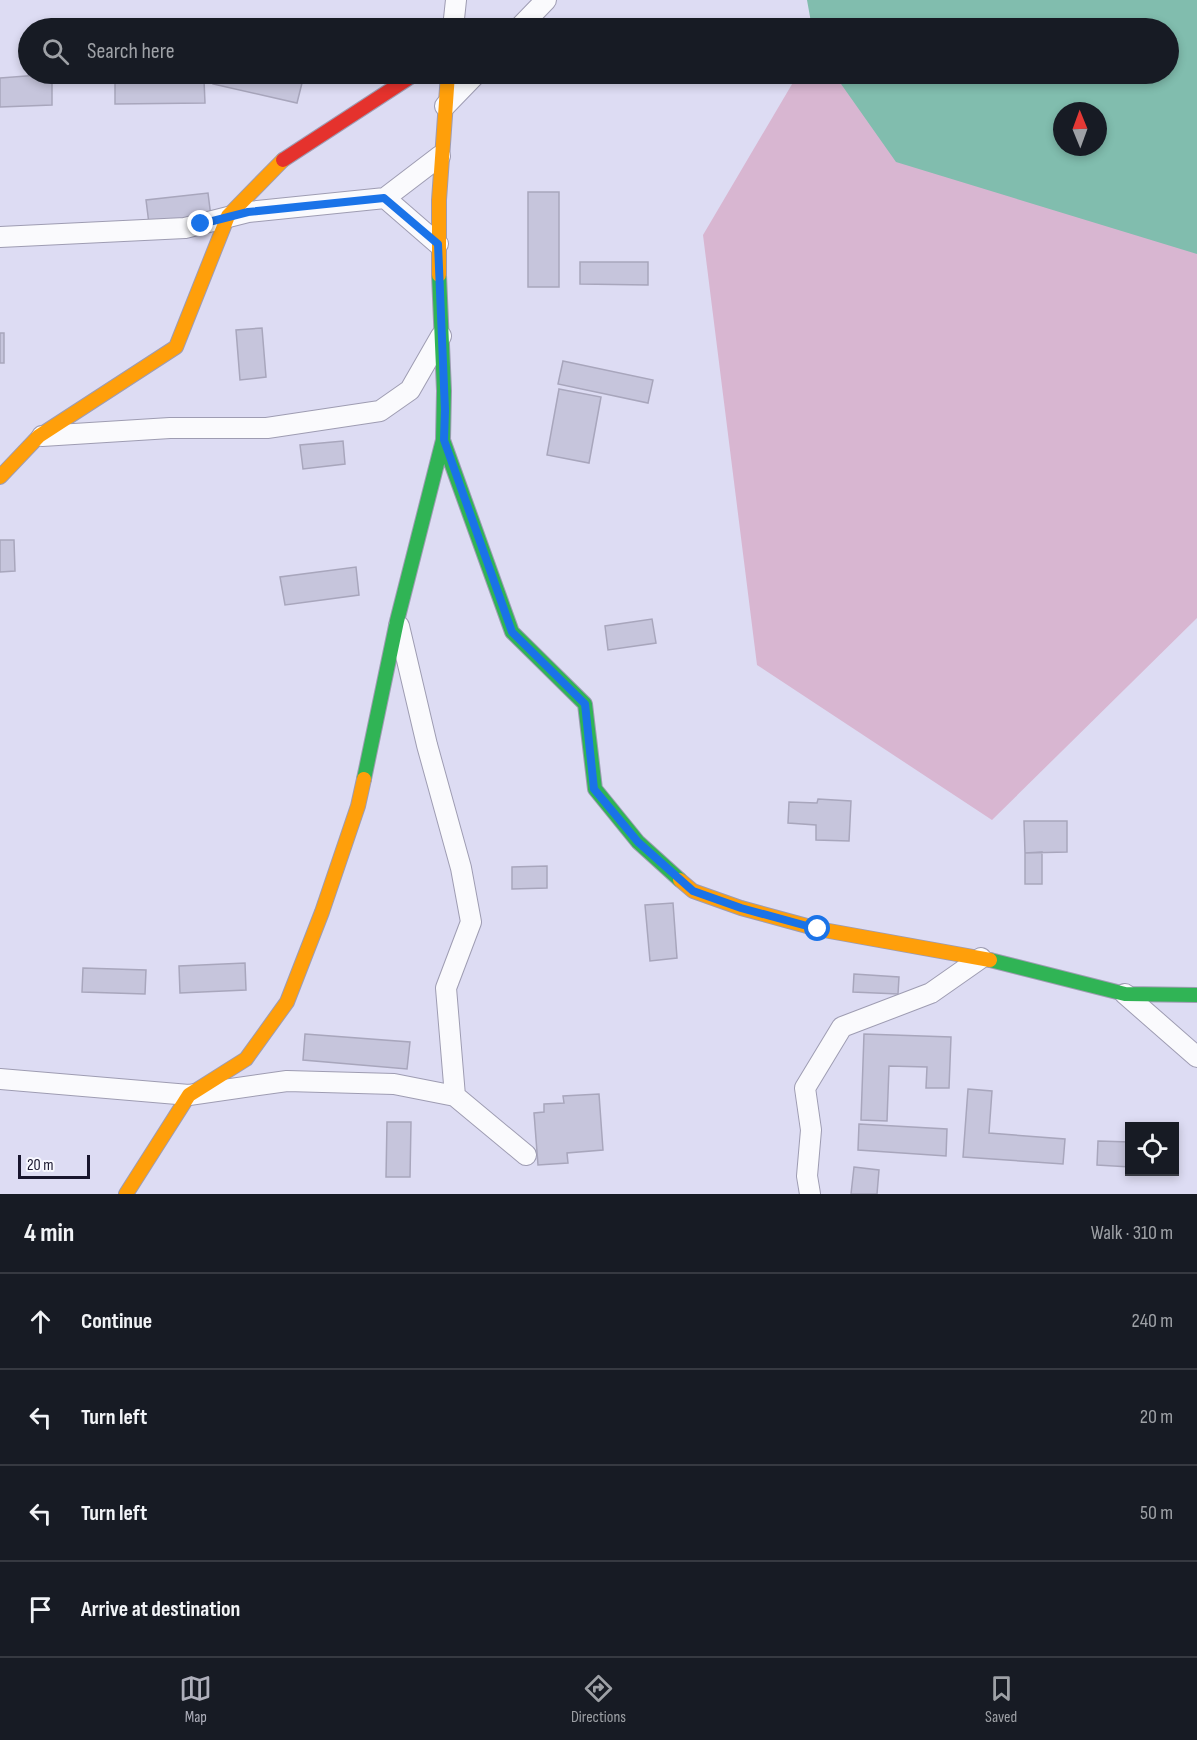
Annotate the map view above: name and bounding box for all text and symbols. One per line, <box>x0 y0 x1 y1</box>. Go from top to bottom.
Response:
search box <box>18 18 1179 84</box>
icon: search <box>39 35 72 68</box>
text: Search here <box>87 38 174 65</box>
north arrow <box>1053 102 1107 156</box>
route end <box>187 210 213 236</box>
route start <box>804 915 830 941</box>
map controls <box>1125 1122 1179 1176</box>
button: locate <box>1125 1122 1179 1176</box>
scale bar <box>18 1152 90 1180</box>
text: 20 m <box>27 1156 54 1175</box>
text: 4 min <box>24 1218 74 1249</box>
text: Walk · 310 m <box>1091 1221 1173 1245</box>
icon: ahead <box>24 1305 57 1338</box>
text: Continue <box>81 1308 152 1335</box>
text: 240 m <box>1132 1309 1173 1333</box>
icon: left <box>24 1401 57 1434</box>
text: Turn left <box>81 1404 147 1431</box>
text: 20 m <box>1140 1405 1173 1429</box>
icon: left <box>24 1497 57 1530</box>
text: Turn left <box>81 1500 147 1527</box>
text: 50 m <box>1140 1501 1173 1525</box>
icon: arrive <box>24 1593 57 1626</box>
text: Arrive at destination <box>81 1596 240 1623</box>
tab: Map <box>179 1672 212 1727</box>
tab: Directions <box>571 1672 626 1727</box>
tab: Saved <box>985 1672 1018 1727</box>

